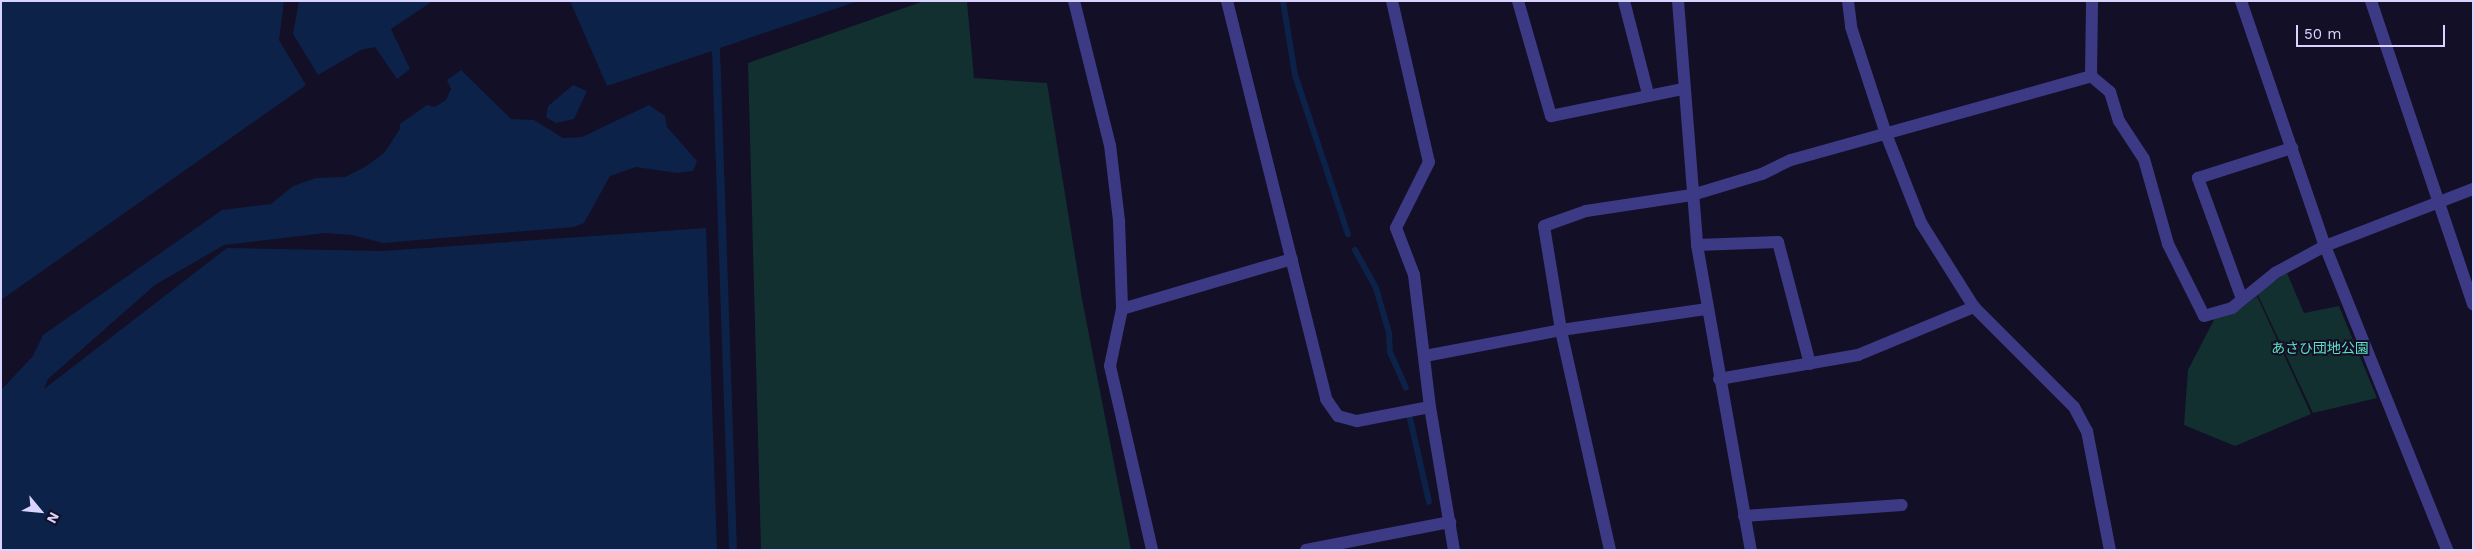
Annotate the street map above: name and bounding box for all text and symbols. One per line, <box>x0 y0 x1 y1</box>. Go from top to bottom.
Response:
scale bar <box>2299 15 2448 47</box>
text: 50 m <box>2304 25 2341 43</box>
park label: あさひ団地公園 <box>2271 340 2369 356</box>
north arrow <box>15 486 65 536</box>
text: N <box>44 510 63 526</box>

